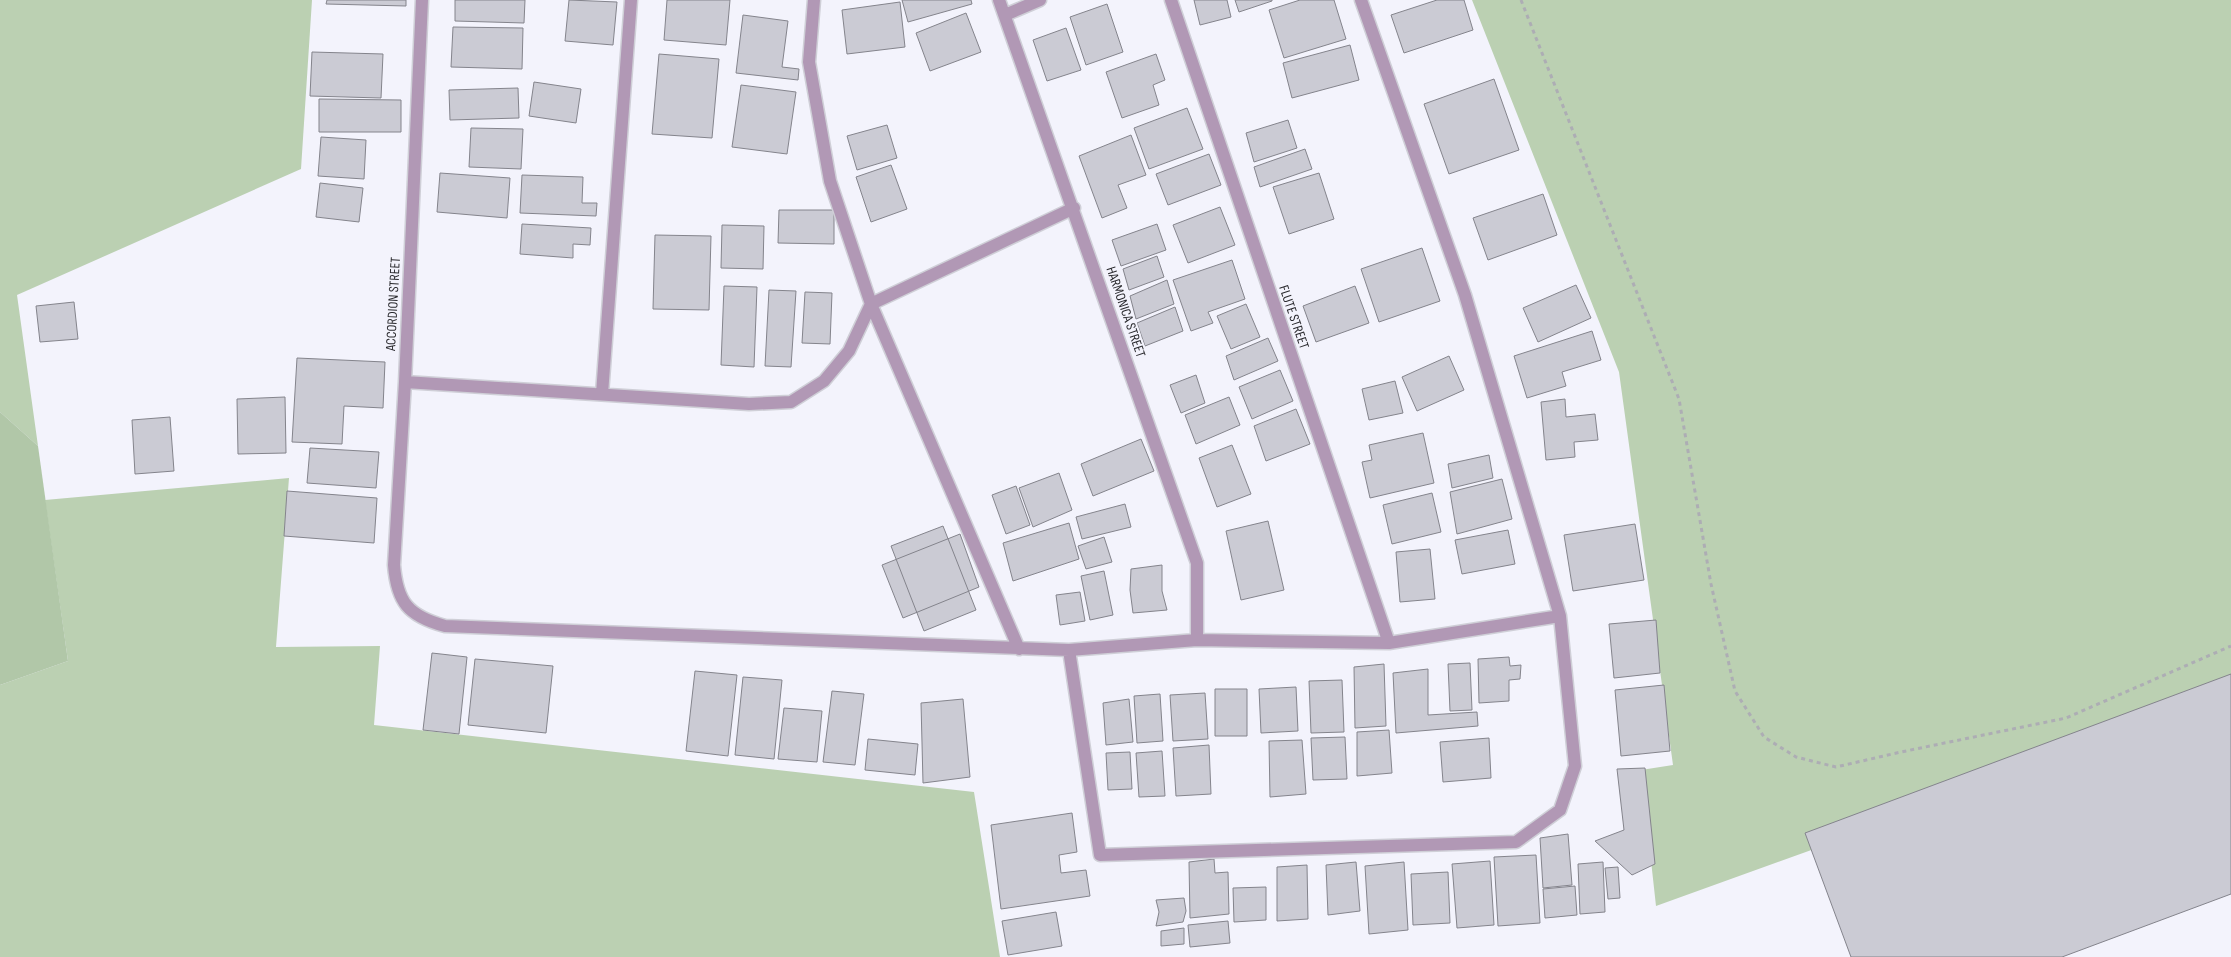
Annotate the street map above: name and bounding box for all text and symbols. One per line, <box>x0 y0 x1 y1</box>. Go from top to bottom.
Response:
street label: ACCORDION STREET <box>382 256 404 352</box>
street label: HARMONICA STREET <box>1102 264 1150 360</box>
street label: FLUTE STREET <box>1275 283 1313 351</box>

